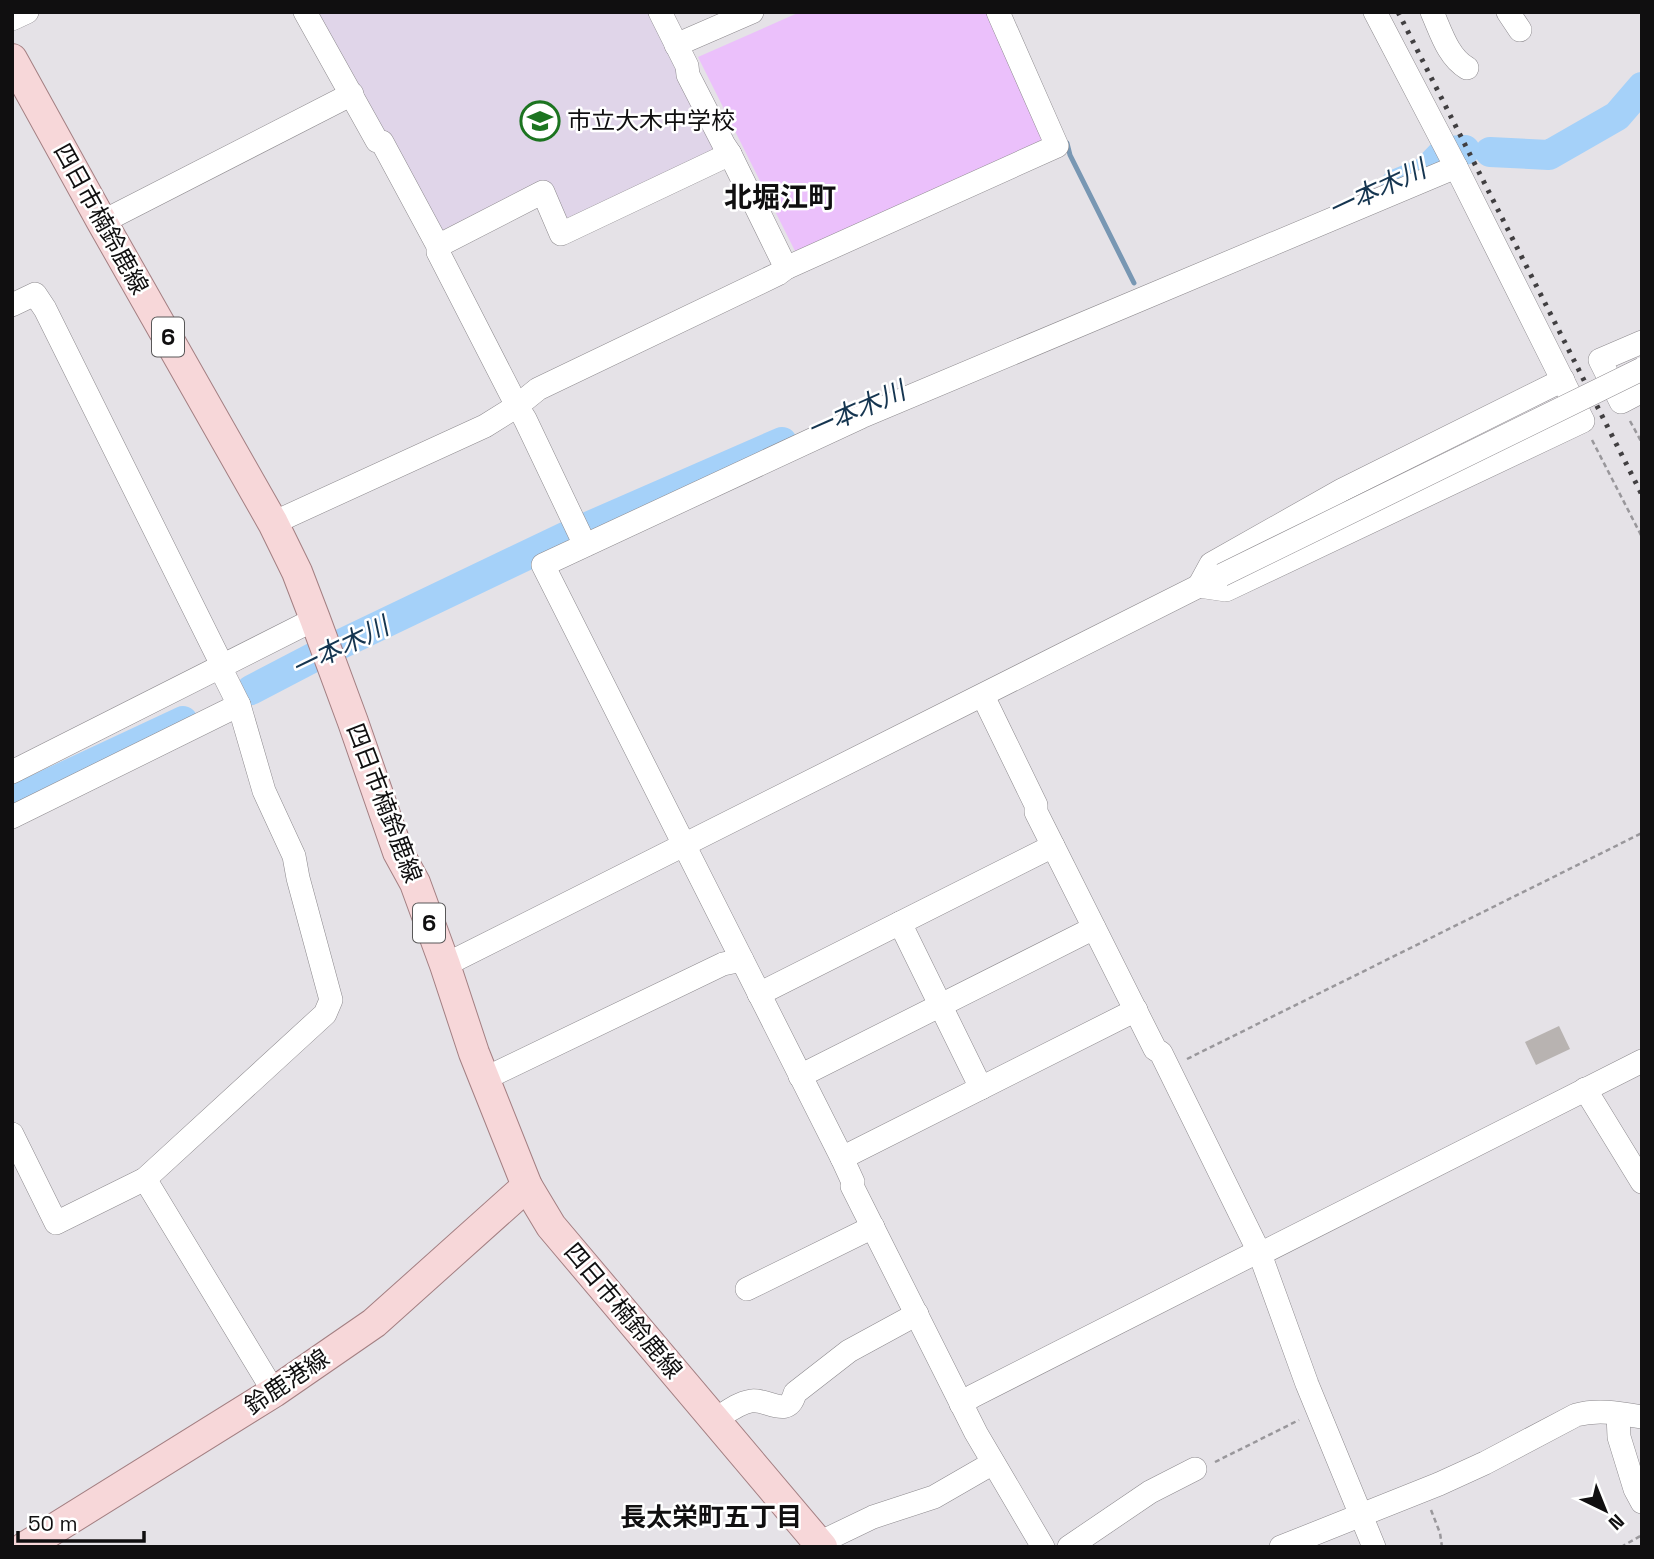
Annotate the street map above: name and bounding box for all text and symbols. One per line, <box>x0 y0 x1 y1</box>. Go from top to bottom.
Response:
school or university icon: 市立大木中学校 <box>519 100 561 142</box>
place label: 市立大木中学校 <box>567 105 735 136</box>
street label: 四日市楠鈴鹿線 <box>47 138 156 300</box>
water label: 一本木川 <box>1323 150 1434 226</box>
district label: 北堀江町 <box>724 179 836 215</box>
road number: 6 <box>152 318 184 356</box>
water label: 一本木川 <box>802 372 913 447</box>
water label: 一本木川 <box>286 608 397 685</box>
street label: 四日市楠鈴鹿線 <box>340 719 429 887</box>
road number: 6 <box>413 904 445 942</box>
street label: 四日市楠鈴鹿線 <box>558 1236 689 1385</box>
street label: 鈴鹿港線 <box>238 1342 335 1421</box>
north arrow <box>1570 1475 1640 1545</box>
scale bar <box>18 1500 144 1544</box>
district label: 長太栄町五丁目 <box>620 1500 802 1534</box>
text: N <box>1603 1509 1629 1536</box>
text: 50 m <box>28 1510 78 1537</box>

